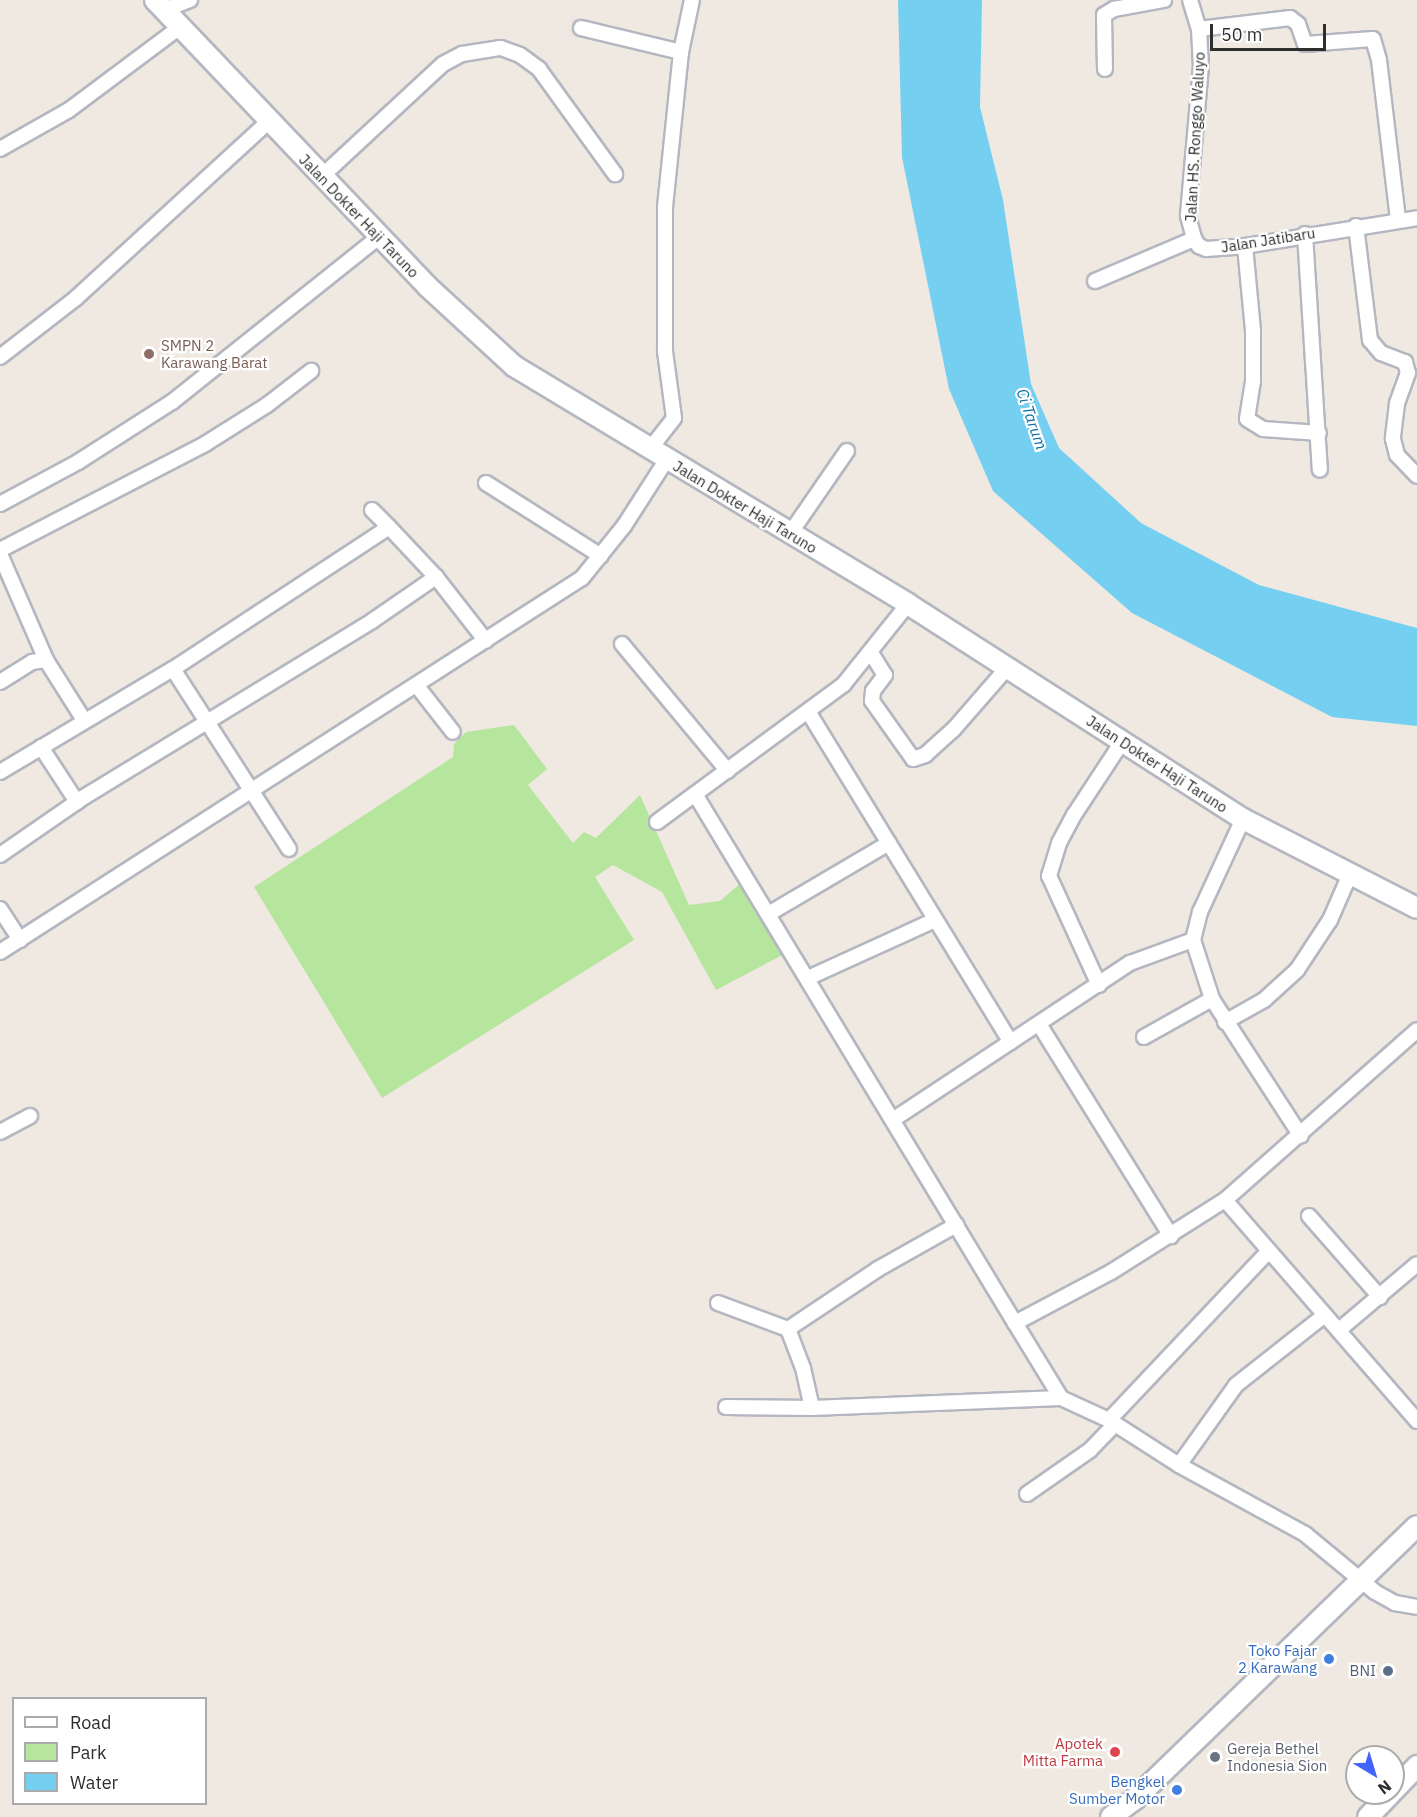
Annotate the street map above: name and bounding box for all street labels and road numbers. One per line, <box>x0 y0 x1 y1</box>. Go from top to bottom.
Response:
street label: Jalan HS. Ronggo Waluyo <box>1182 51 1208 223</box>
street label: Jalan Dokter Haji Taruno <box>295 151 423 281</box>
street label: Jalan Jatibaru <box>1220 224 1316 256</box>
street label: Jalan Dokter Haji Taruno <box>670 457 820 557</box>
street label: Jalan Dokter Haji Taruno <box>1083 712 1231 816</box>

